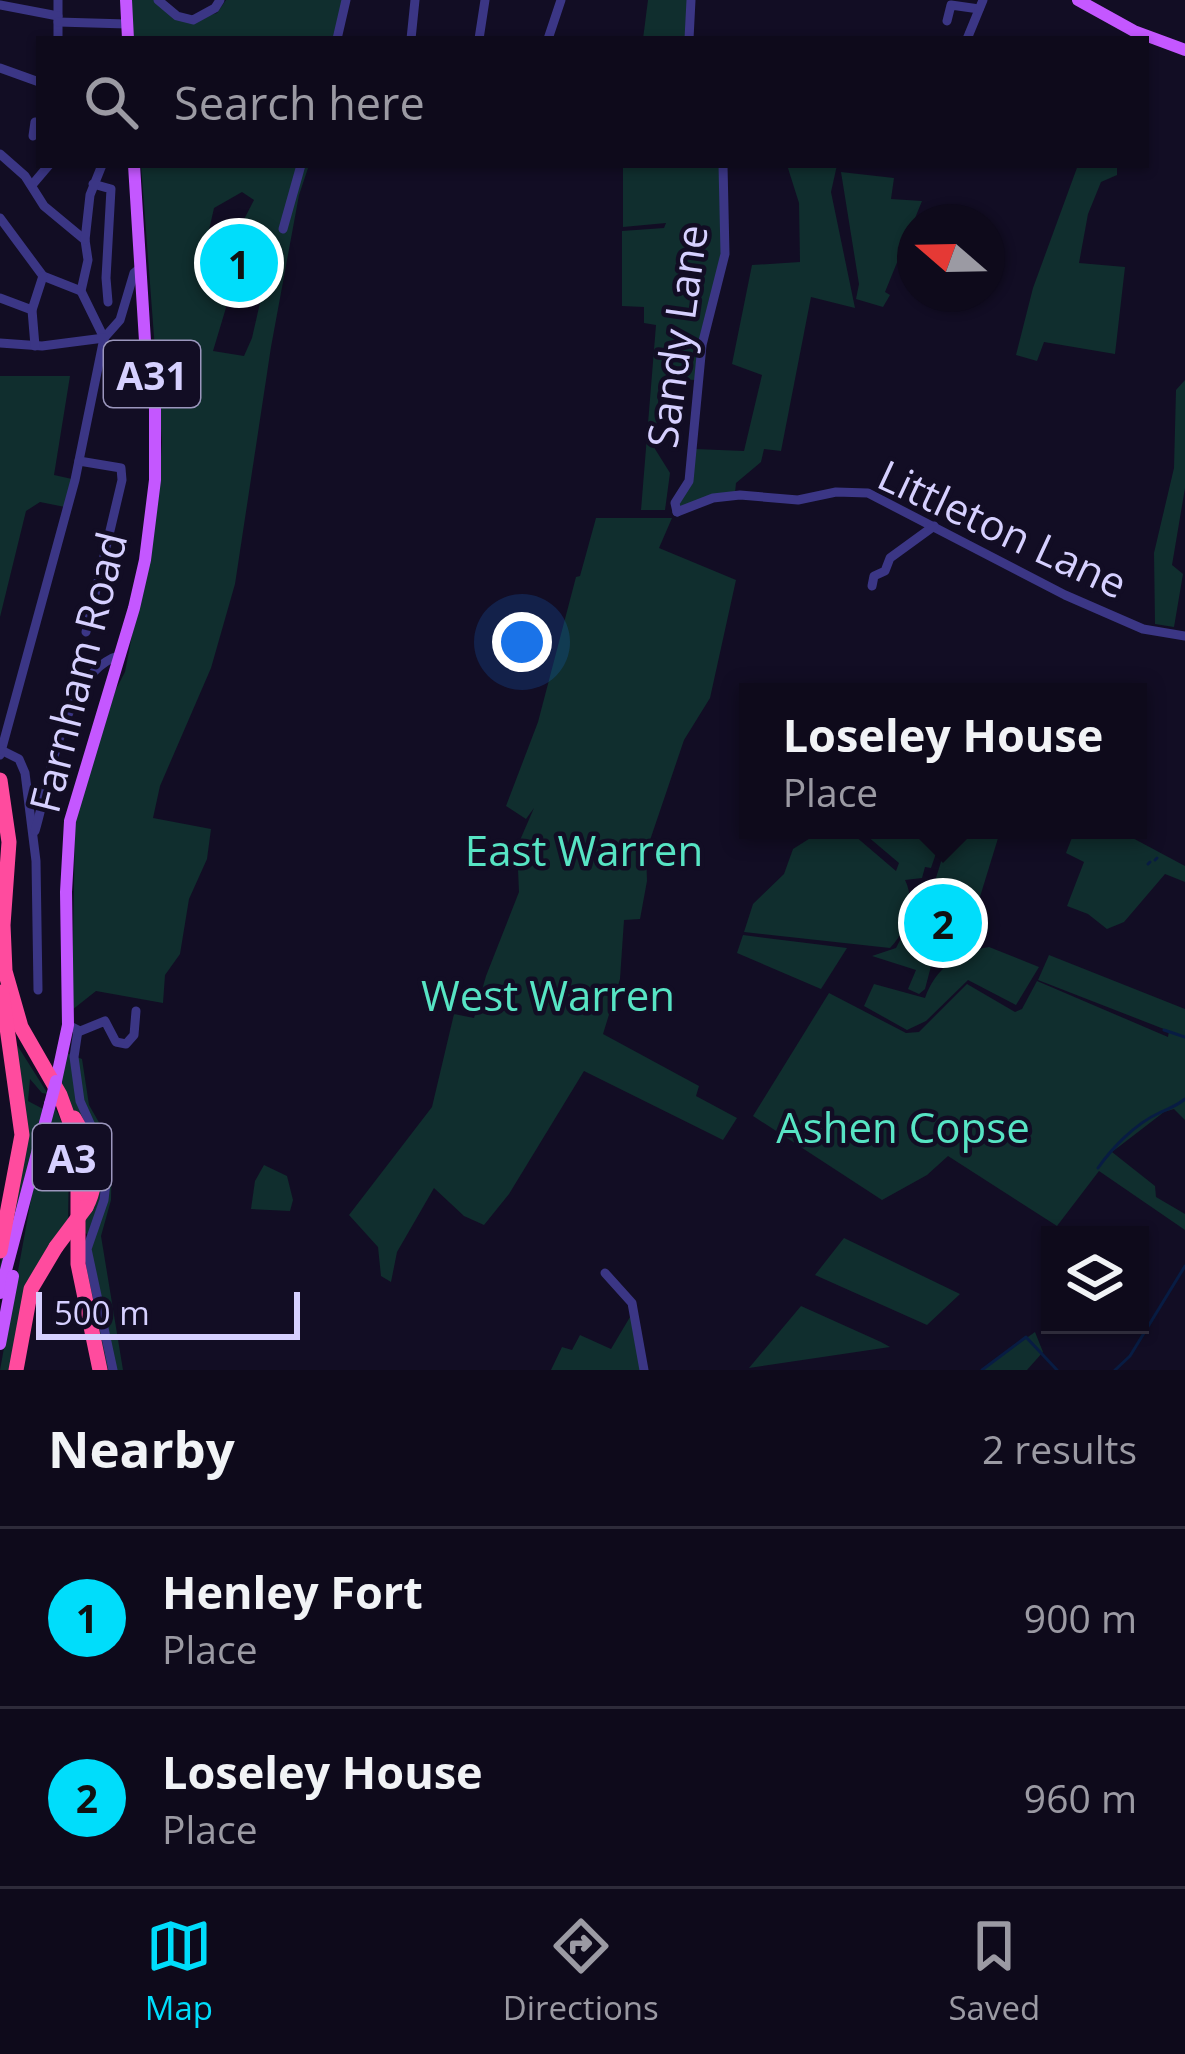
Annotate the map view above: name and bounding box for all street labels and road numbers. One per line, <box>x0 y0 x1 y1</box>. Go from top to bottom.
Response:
street label: Sandy Lane <box>632 221 720 451</box>
road number: A31 <box>104 341 200 407</box>
street label: Littleton Lane <box>869 446 1137 610</box>
street label: Farnham Road <box>15 526 139 818</box>
road number: A3 <box>33 1124 111 1190</box>

